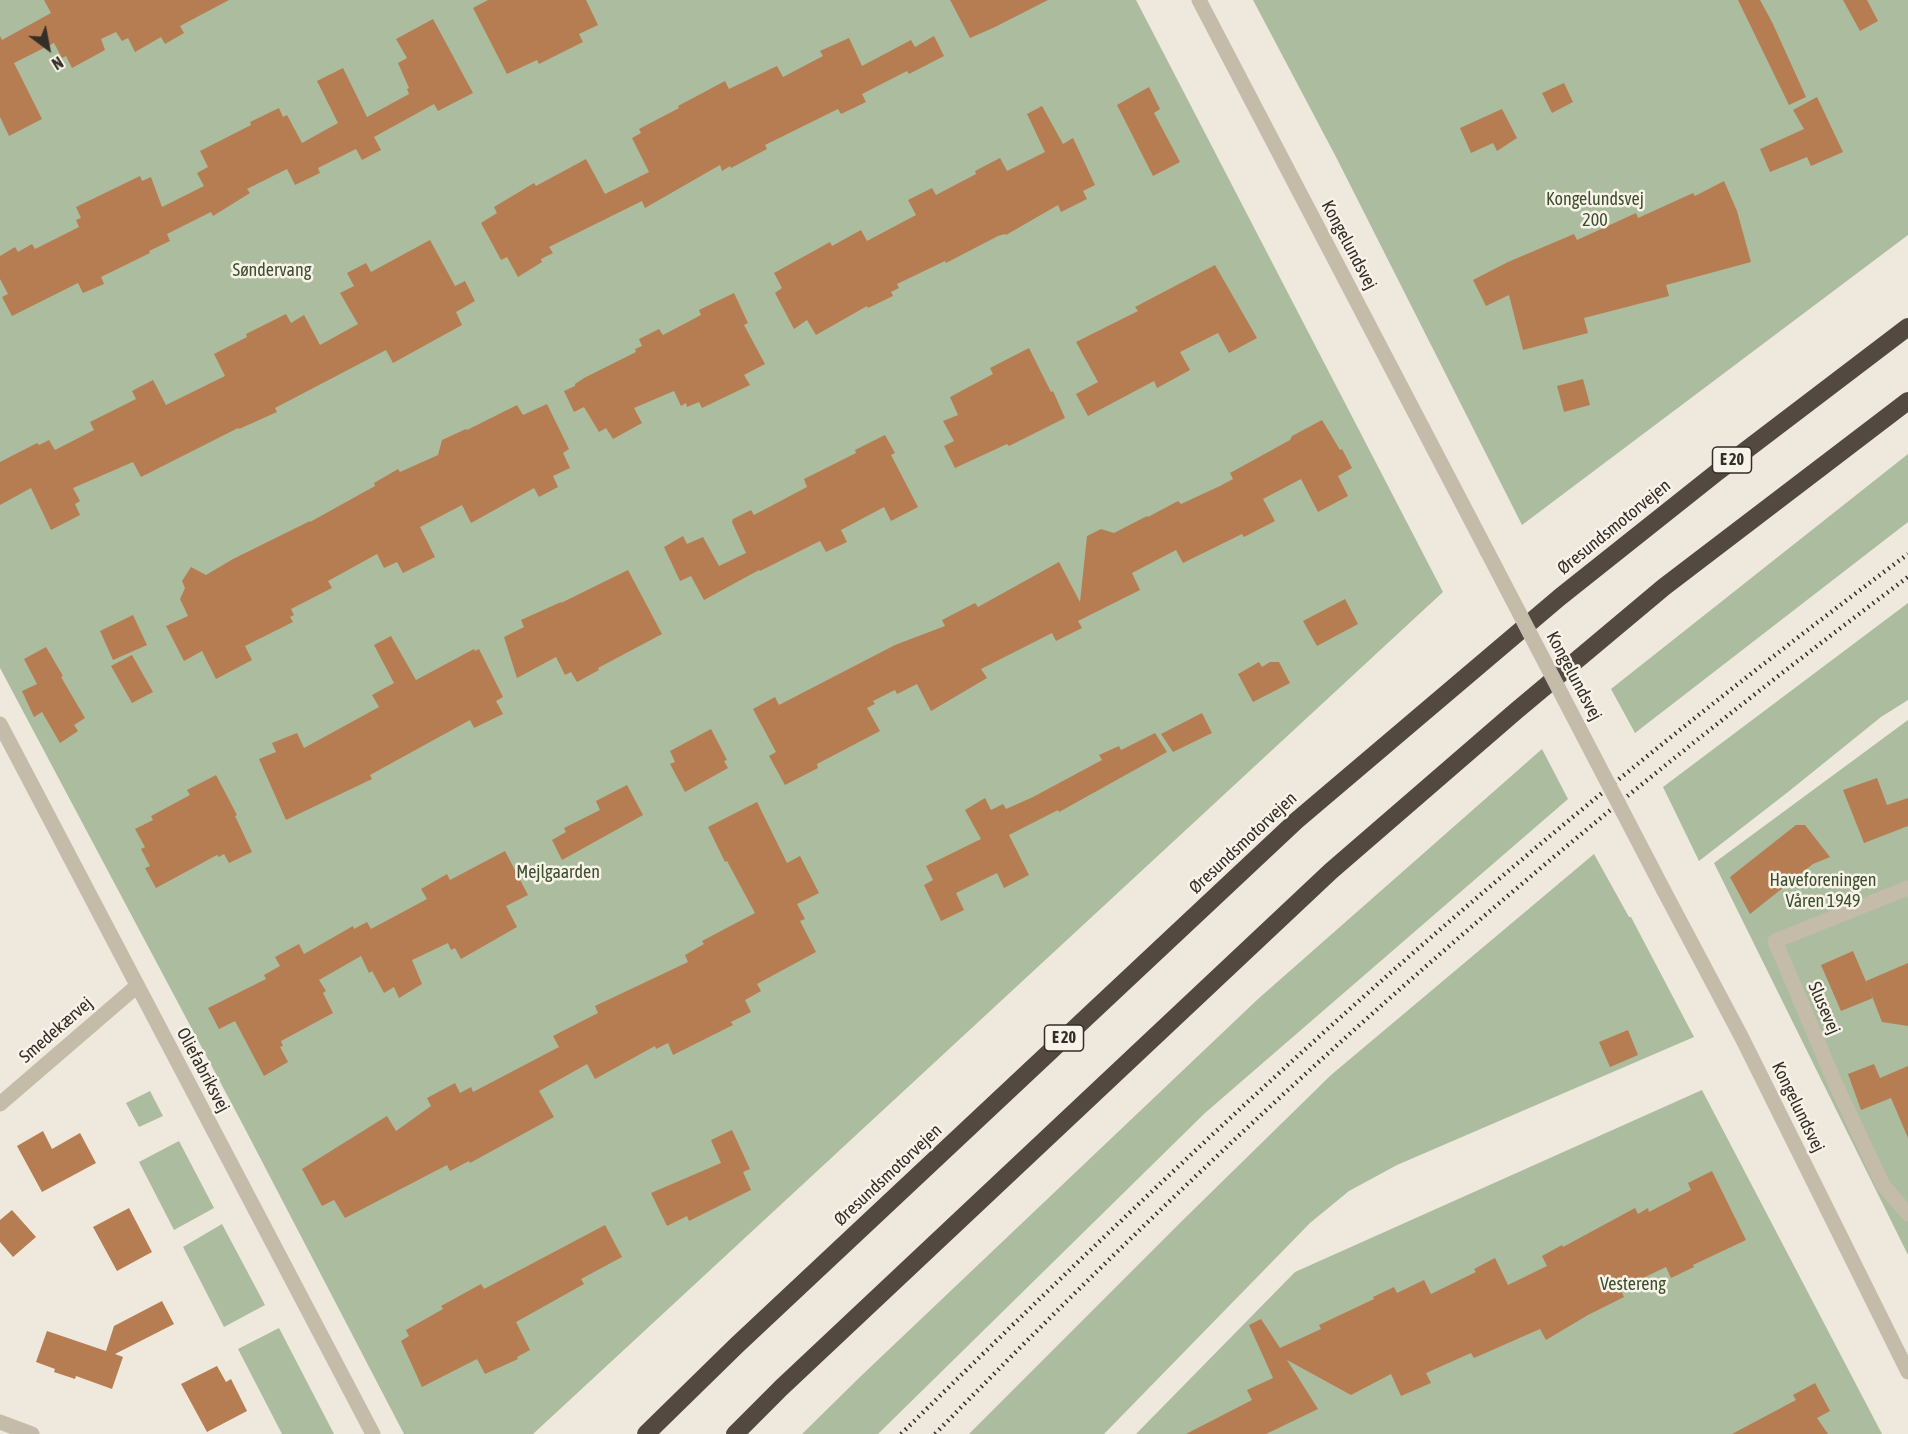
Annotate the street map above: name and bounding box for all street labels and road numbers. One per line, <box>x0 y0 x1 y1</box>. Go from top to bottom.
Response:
street label: Kongelundsvej <box>1316 197 1382 293</box>
road number: E 20 <box>1712 447 1752 473</box>
street label: Øresundsmotorvejen <box>1553 475 1675 579</box>
street label: Kongelundsvej <box>1541 628 1607 724</box>
street label: Øresundsmotorvejen <box>1185 788 1301 898</box>
street label: Slusevej <box>1803 979 1845 1037</box>
street label: Smedekærvej <box>15 992 97 1068</box>
street label: Oliefabriksvej <box>172 1024 234 1116</box>
road number: E 20 <box>1044 1025 1084 1051</box>
street label: Kongelundsvej <box>1767 1058 1829 1156</box>
street label: Øresundsmotorvejen <box>830 1120 946 1230</box>

